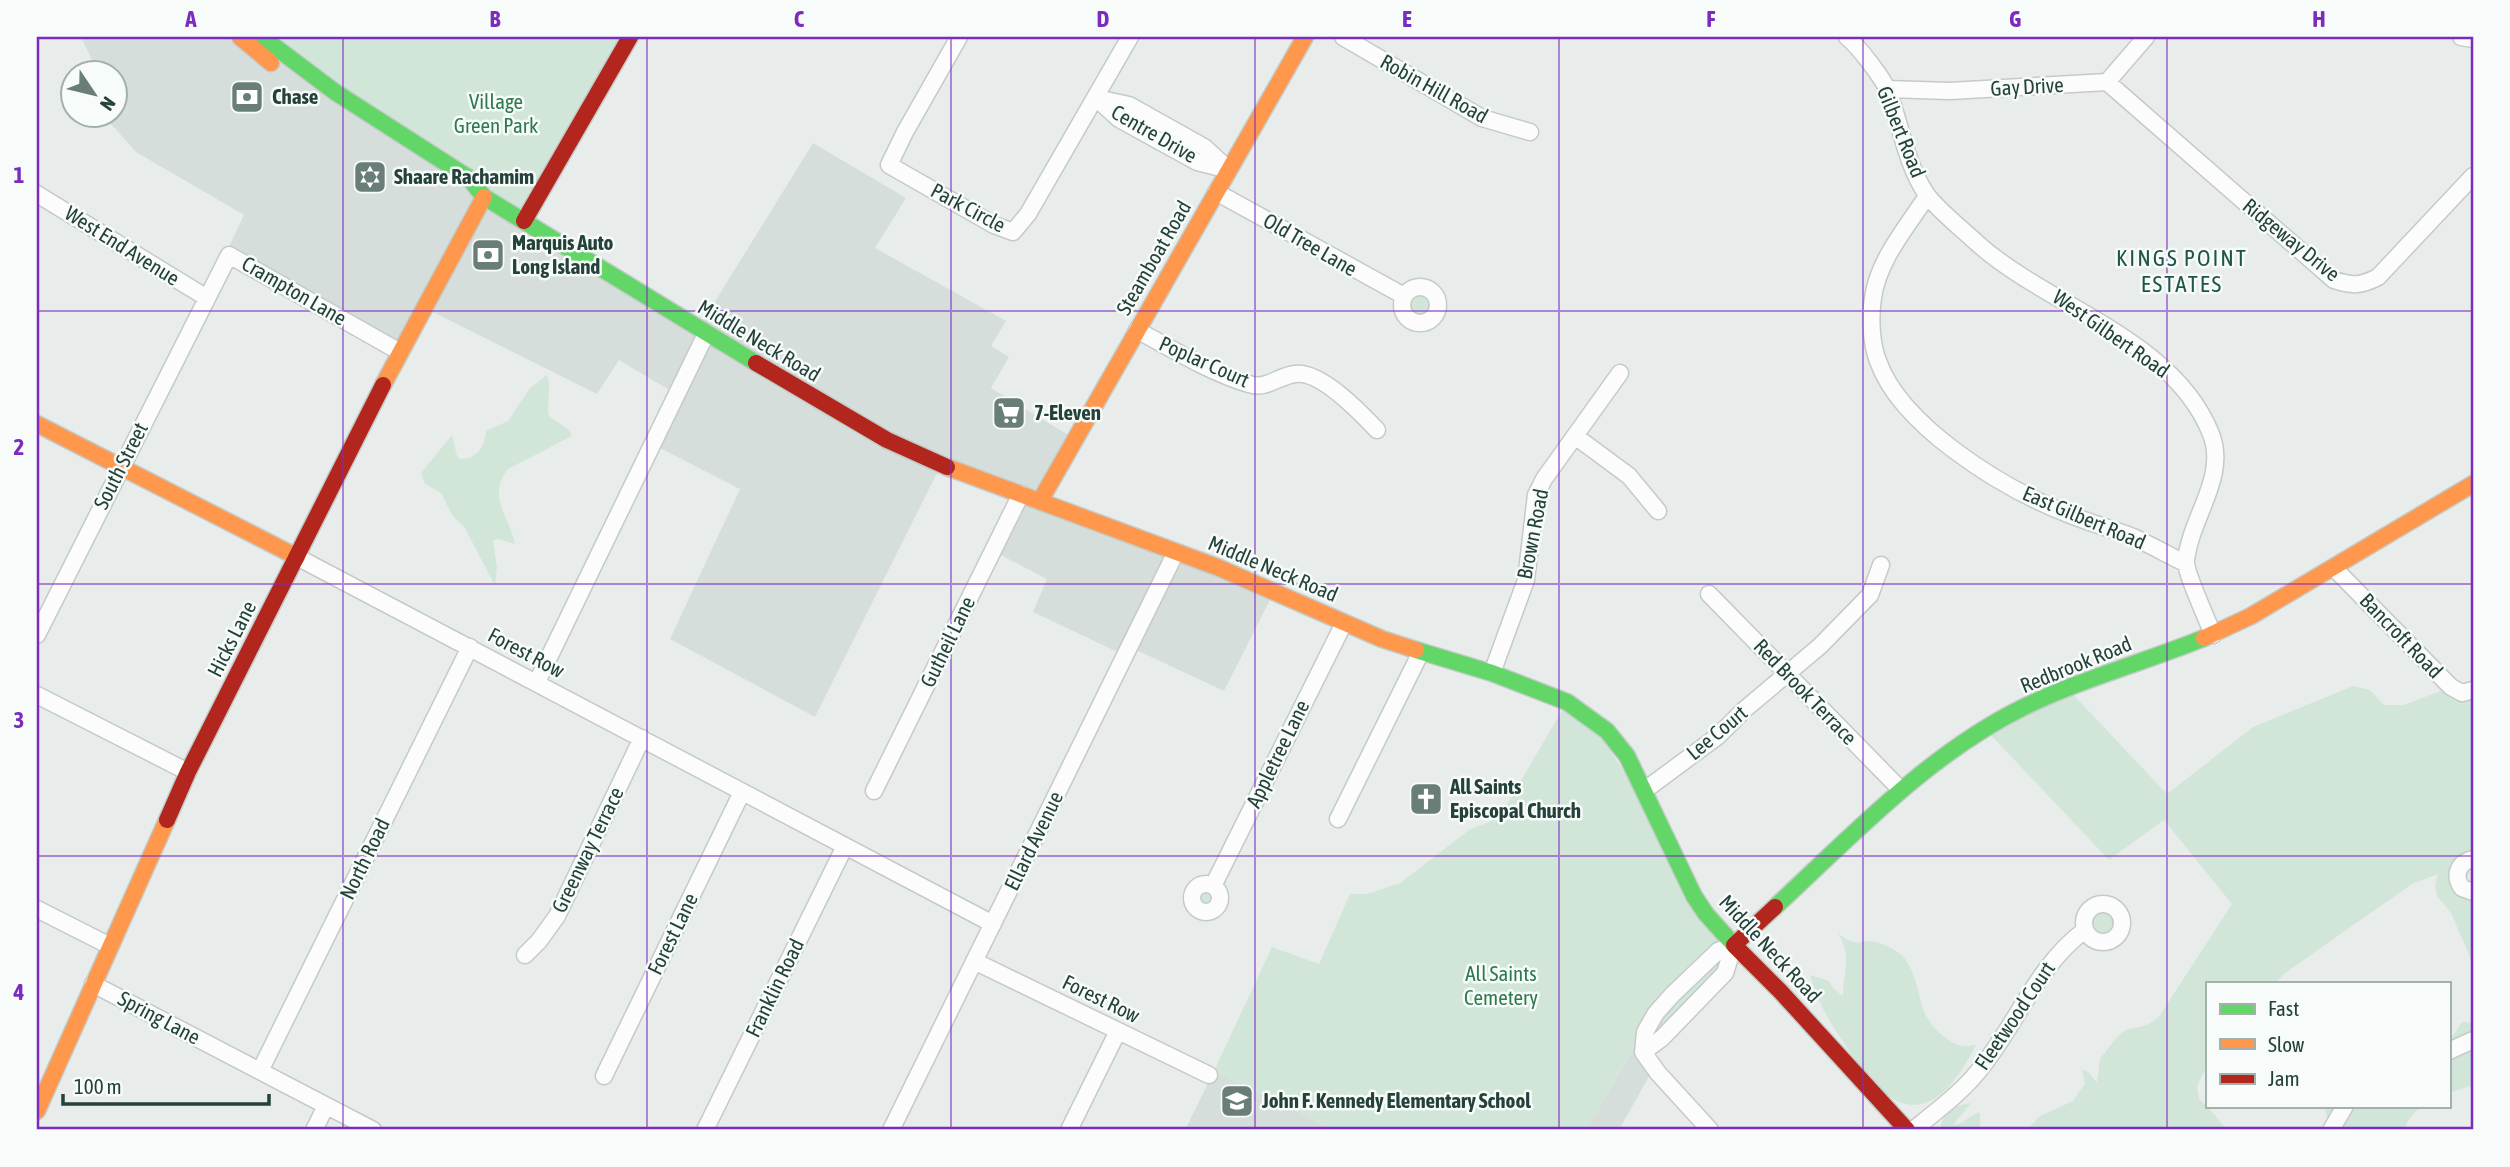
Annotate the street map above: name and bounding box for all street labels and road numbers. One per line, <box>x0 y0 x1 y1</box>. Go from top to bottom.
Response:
street label: Robin Hill Road <box>1376 49 1492 128</box>
street label: Gay Drive <box>1990 72 2064 100</box>
street label: Gilbert Road <box>1873 83 1931 181</box>
street label: Centre Drive <box>1108 99 1201 167</box>
street label: Park Circle <box>927 177 1010 237</box>
street label: Ridgeway Drive <box>2238 193 2345 286</box>
street label: Steamboat Road <box>1111 196 1195 319</box>
street label: West End Avenue <box>61 200 184 290</box>
street label: Old Tree Lane <box>1259 208 1362 281</box>
street label: Crampton Lane <box>238 251 351 330</box>
street label: West Gilbert Road <box>2049 284 2174 382</box>
street label: Middle Neck Road <box>694 294 825 386</box>
street label: Poplar Court <box>1156 331 1253 392</box>
street label: South Street <box>88 418 152 513</box>
street label: East Gilbert Road <box>2019 480 2149 554</box>
street label: Brown Road <box>1512 487 1553 581</box>
street label: Middle Neck Road <box>1205 530 1342 606</box>
street label: Bancroft Road <box>2355 588 2448 683</box>
street label: Gutheil Lane <box>915 592 979 691</box>
street label: Hicks Lane <box>202 597 260 681</box>
street label: Forest Row <box>484 622 569 682</box>
street label: Redbrook Road <box>2016 631 2135 697</box>
street label: Red Brook Terrace <box>1749 634 1862 749</box>
street label: Appletree Lane <box>1241 696 1313 811</box>
street label: Lee Court <box>1681 700 1751 764</box>
street label: Greenway Terrace <box>546 783 628 916</box>
street label: Ellard Avenue <box>999 787 1067 894</box>
street label: North Road <box>334 814 394 903</box>
street label: Forest Lane <box>642 889 702 978</box>
street label: Middle Neck Road <box>1715 890 1827 1007</box>
street label: Franklin Road <box>740 934 808 1041</box>
street label: Fleetwood Court <box>1969 957 2059 1074</box>
street label: Forest Row <box>1059 969 1144 1027</box>
street label: Spring Lane <box>114 986 205 1049</box>

